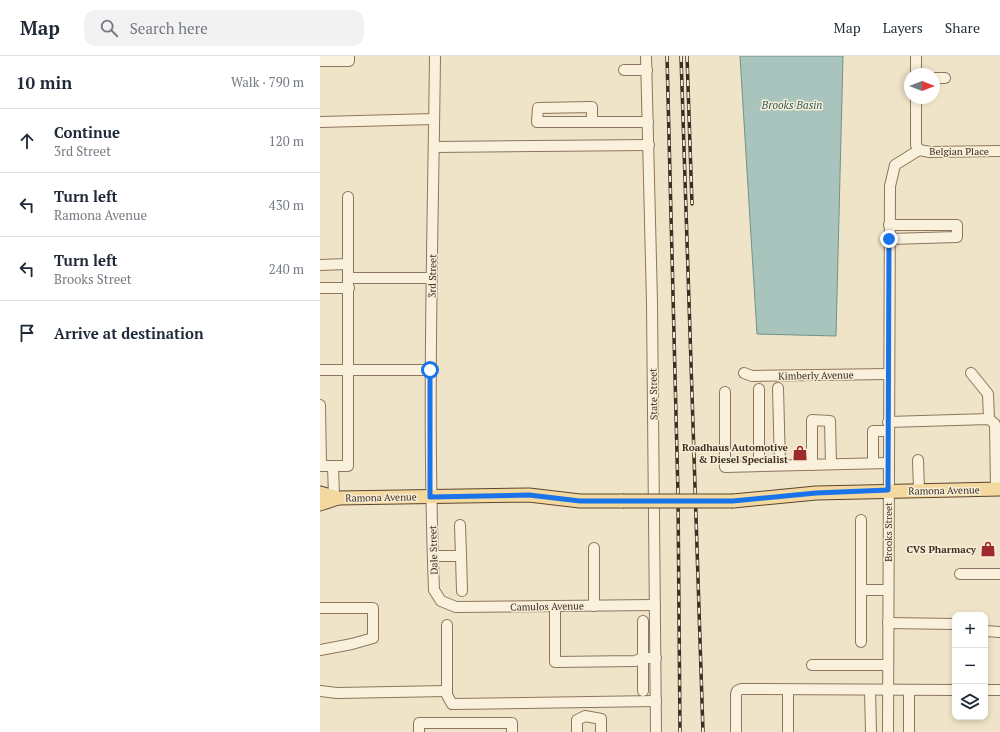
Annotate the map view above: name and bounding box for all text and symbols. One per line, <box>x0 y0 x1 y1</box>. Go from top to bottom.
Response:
search box <box>84 10 364 46</box>
text: Map <box>20 15 60 40</box>
icon: search <box>98 17 120 39</box>
text: Search here <box>130 18 208 38</box>
text: Map <box>834 18 861 37</box>
text: Layers <box>883 18 923 37</box>
text: Share <box>945 18 980 37</box>
north arrow <box>904 68 940 104</box>
text: 10 min <box>16 71 72 94</box>
text: Walk · 790 m <box>231 73 304 91</box>
water label: Brooks Basin <box>761 98 822 112</box>
text: Continue <box>54 122 120 142</box>
icon: ahead <box>16 130 38 152</box>
text: 120 m <box>269 132 304 150</box>
text: 3rd Street <box>54 142 111 160</box>
street label: Belgian Place <box>929 145 989 158</box>
text: Turn left <box>54 186 118 206</box>
icon: left <box>16 194 38 216</box>
text: 430 m <box>269 196 304 214</box>
text: Ramona Avenue <box>54 206 147 224</box>
route end <box>880 230 898 248</box>
text: Turn left <box>54 250 118 270</box>
street label: 3rd Street <box>426 254 439 298</box>
icon: left <box>16 258 38 280</box>
text: 240 m <box>269 260 304 278</box>
text: Brooks Street <box>54 270 132 288</box>
icon: arrive <box>16 322 38 344</box>
text: Arrive at destination <box>54 323 204 343</box>
route start <box>421 361 439 379</box>
street label: State Street <box>647 368 660 420</box>
street label: Kimberly Avenue <box>778 368 854 383</box>
place label: Roadhaus Automotive & Diesel Specialist <box>682 441 789 466</box>
shop icon: Roadhaus Automotive & Diesel Specialist <box>791 444 809 462</box>
street label: Ramona Avenue <box>908 483 980 498</box>
street label: Ramona Avenue <box>345 490 417 505</box>
street label: Brooks Street <box>882 502 895 562</box>
street label: Dale Street <box>426 525 441 575</box>
shop icon: CVS Pharmacy <box>979 540 997 558</box>
place label: CVS Pharmacy <box>907 543 977 556</box>
street label: Camulos Avenue <box>510 599 584 614</box>
map controls <box>952 612 988 720</box>
button: + <box>952 612 988 648</box>
button: − <box>952 648 988 684</box>
button: layers <box>952 684 988 720</box>

